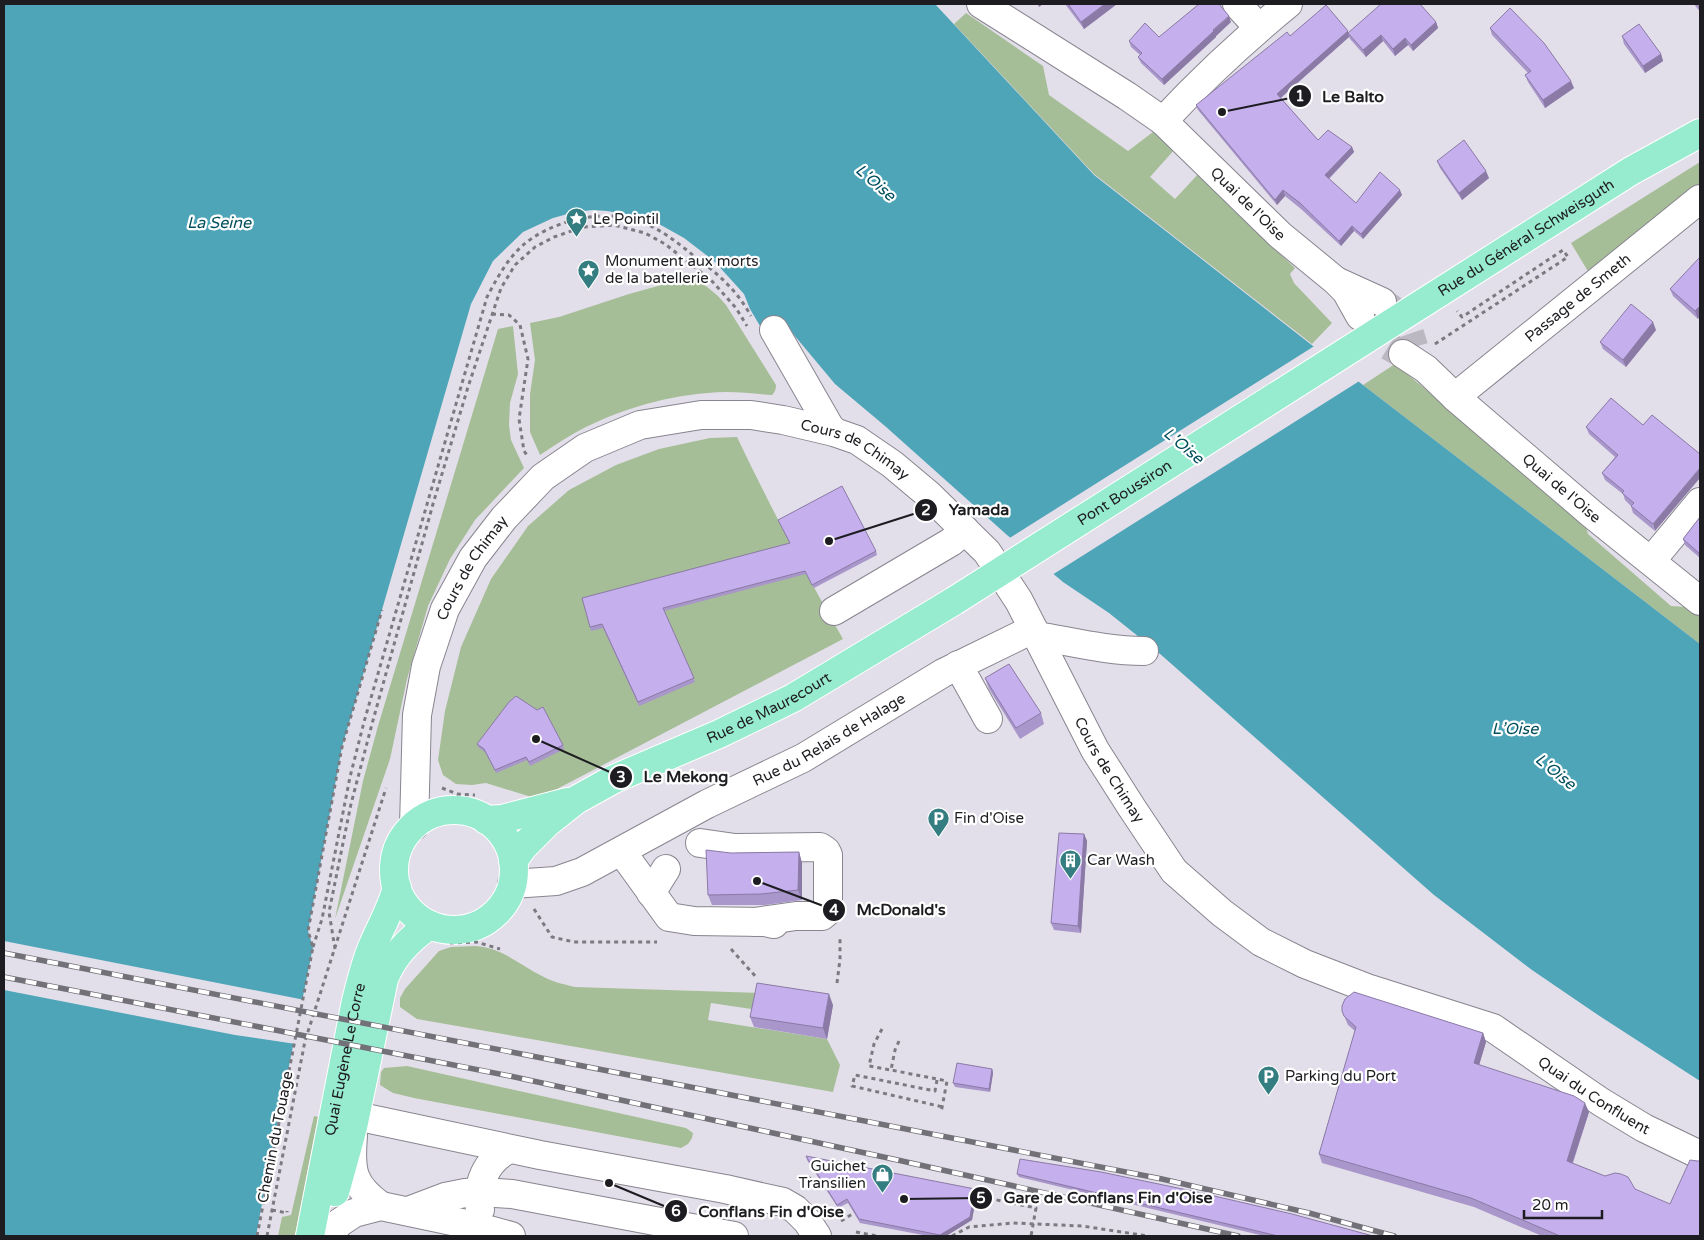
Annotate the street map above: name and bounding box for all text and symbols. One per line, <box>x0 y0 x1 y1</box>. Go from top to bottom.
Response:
callout: Le Balto <box>1287 80 1394 111</box>
text: 1 <box>1295 87 1305 105</box>
text: Le Balto <box>1322 87 1384 107</box>
water label: L'Oise <box>851 160 900 206</box>
street label: Quai de l'Oise <box>1207 163 1289 244</box>
street label: Rue du Général Schweisguth <box>1435 175 1617 300</box>
place icon: Le Pointil <box>565 207 589 238</box>
place label: Le Pointil <box>593 210 659 228</box>
water label: La Seine <box>187 213 252 233</box>
street label: Passage de Smeth <box>1521 250 1634 346</box>
place label: Monument aux morts de la batellerie <box>605 252 758 287</box>
place icon: Monument aux morts de la batellerie <box>577 258 601 289</box>
street label: Cours de Chimay <box>799 415 913 484</box>
water label: L'Oise <box>1159 423 1208 469</box>
street label: Quai de l'Oise <box>1519 450 1605 527</box>
street label: Pont Boussiron <box>1074 456 1175 529</box>
callout: Yamada <box>913 494 1019 525</box>
text: Yamada <box>949 500 1009 520</box>
text: 2 <box>921 501 931 519</box>
street label: Cours de Chimay <box>433 512 511 623</box>
street label: Rue de Maurecourt <box>704 668 835 747</box>
street label: Rue du Relais de Halage <box>750 689 909 790</box>
street label: Cours de Chimay <box>1071 714 1148 826</box>
water label: L’Oise <box>1492 719 1539 739</box>
water label: L'Oise <box>1531 749 1580 795</box>
callout: Le Mekong <box>608 761 738 792</box>
text: Le Mekong <box>644 767 728 787</box>
text: 3 <box>616 768 626 786</box>
parking icon: Fin d'Oise <box>926 806 950 837</box>
place label: Fin d'Oise <box>954 809 1024 827</box>
building icon: Car Wash <box>1059 848 1083 879</box>
place label: Car Wash <box>1087 851 1155 869</box>
callout: McDonald's <box>821 894 955 925</box>
text: McDonald's <box>856 900 946 920</box>
text: 4 <box>829 901 839 919</box>
street label: Quai Eugène Le Corre <box>321 981 369 1137</box>
street label: Quai du Confluent <box>1535 1053 1653 1139</box>
parking icon: Parking du Port <box>1257 1064 1281 1095</box>
place label: Parking du Port <box>1285 1067 1397 1085</box>
street label: Chemin du Touage <box>253 1070 297 1204</box>
place label: Guichet Transilien <box>798 1157 866 1192</box>
shop icon: Guichet Transilien <box>870 1163 894 1194</box>
callout: Gare de Conflans Fin d'Oise <box>969 1182 1223 1213</box>
text: Gare de Conflans Fin d'Oise <box>1003 1188 1213 1208</box>
scale bar <box>1524 1188 1602 1220</box>
text: 5 <box>976 1189 986 1207</box>
callout: Conflans Fin d'Oise <box>663 1196 854 1227</box>
text: 20 m <box>1532 1196 1569 1214</box>
text: 6 <box>671 1202 681 1220</box>
text: Conflans Fin d'Oise <box>698 1202 844 1222</box>

